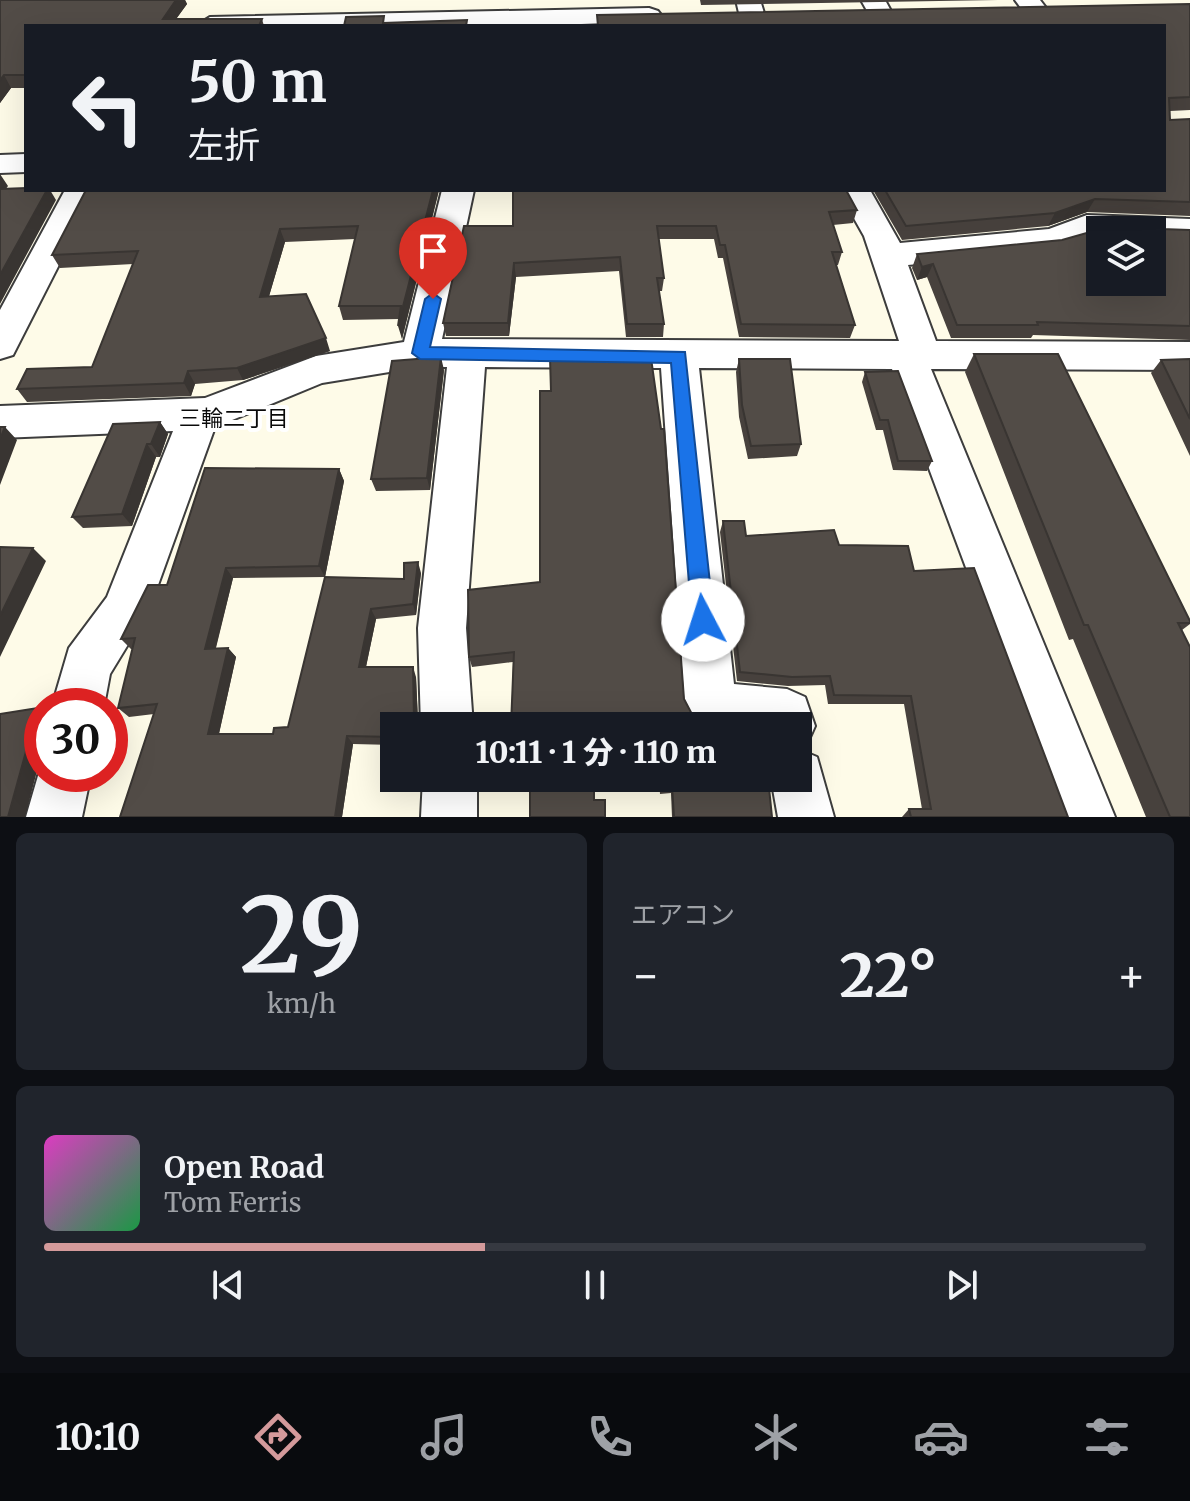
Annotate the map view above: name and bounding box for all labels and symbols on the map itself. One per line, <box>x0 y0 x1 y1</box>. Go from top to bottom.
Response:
pin <box>399 217 467 299</box>
district label: 三輪二丁目 <box>179 404 289 432</box>
position arrow <box>661 578 745 662</box>
speed limit sign: 30 <box>24 688 128 792</box>

